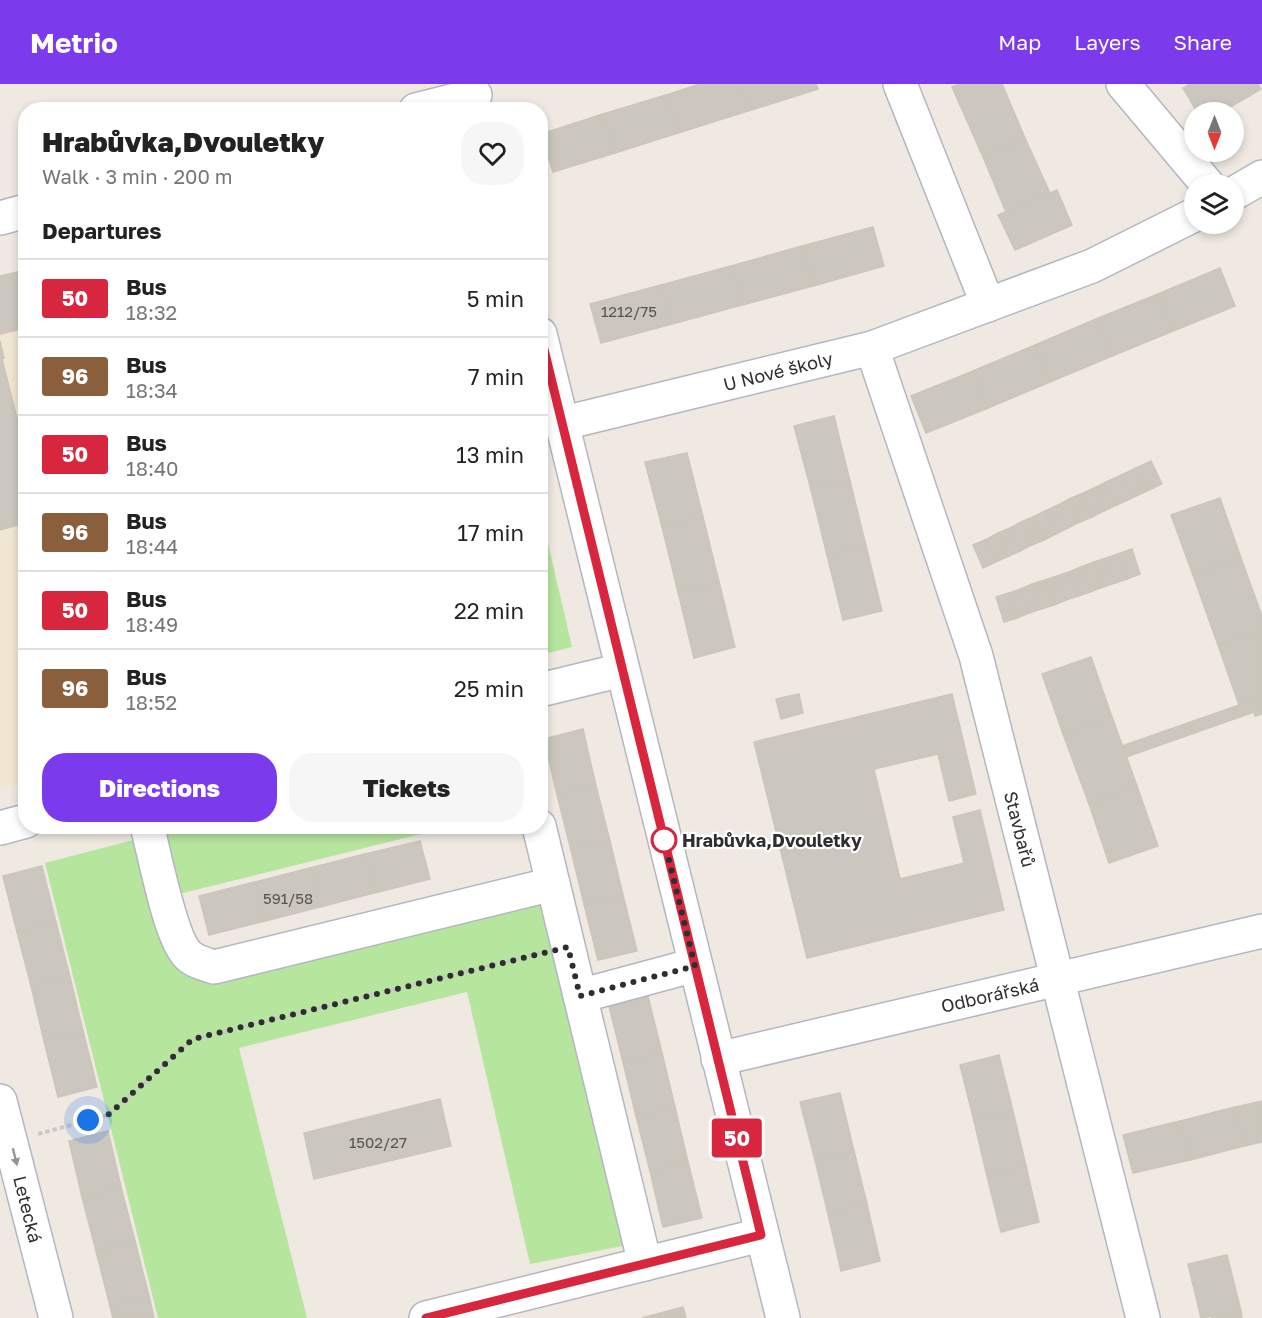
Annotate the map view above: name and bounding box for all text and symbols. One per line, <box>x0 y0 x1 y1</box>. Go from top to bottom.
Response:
text: Metrio <box>30 26 118 59</box>
text: Map <box>998 29 1041 55</box>
text: Layers <box>1074 29 1141 55</box>
text: Share <box>1174 29 1232 55</box>
north arrow <box>1184 102 1244 162</box>
map controls <box>1184 102 1244 234</box>
button: heart <box>461 122 524 185</box>
text: Hrabůvka,Dvouletky <box>42 125 324 158</box>
text: Walk · 3 min · 200 m <box>42 164 233 188</box>
button: layers <box>1184 174 1244 234</box>
text: Departures <box>42 217 161 244</box>
text: Bus <box>126 273 167 300</box>
text: 50 <box>62 285 88 311</box>
text: 5 min <box>467 285 524 312</box>
text: 18:32 <box>126 300 177 324</box>
house number: 1212/75 <box>601 302 657 320</box>
street label: U Nové školy <box>721 347 835 395</box>
text: Bus <box>126 351 167 378</box>
text: 96 <box>62 363 88 389</box>
text: 7 min <box>468 363 524 390</box>
text: 18:34 <box>126 378 178 402</box>
text: Bus <box>126 429 167 456</box>
text: 50 <box>62 441 88 467</box>
text: 13 min <box>456 441 524 468</box>
text: 18:40 <box>126 456 179 480</box>
text: Bus <box>126 507 167 534</box>
text: 96 <box>62 519 88 545</box>
text: 17 min <box>457 519 524 546</box>
text: 18:44 <box>126 534 178 558</box>
text: Bus <box>126 585 167 612</box>
text: 50 <box>62 597 88 623</box>
text: 22 min <box>454 597 524 624</box>
text: 18:49 <box>126 612 178 636</box>
text: Bus <box>126 663 167 690</box>
text: 96 <box>62 675 88 701</box>
text: 25 min <box>454 675 524 702</box>
text: 18:52 <box>126 690 177 714</box>
button: Directions <box>42 753 277 822</box>
button: Tickets <box>289 753 524 822</box>
street label: Stavbařů <box>1000 789 1040 869</box>
marker: Hrabůvka,Dvouletky <box>651 827 677 853</box>
place label: Hrabůvka,Dvouletky <box>682 829 862 851</box>
house number: 591/58 <box>263 889 313 907</box>
street label: Odborářská <box>939 973 1041 1017</box>
your location <box>73 1105 103 1135</box>
line badge: 50 <box>710 1118 764 1158</box>
text: 50 <box>724 1125 750 1151</box>
house number: 1502/27 <box>349 1133 407 1151</box>
one-way arrow <box>10 1148 20 1166</box>
street label: Letecká <box>9 1173 47 1245</box>

